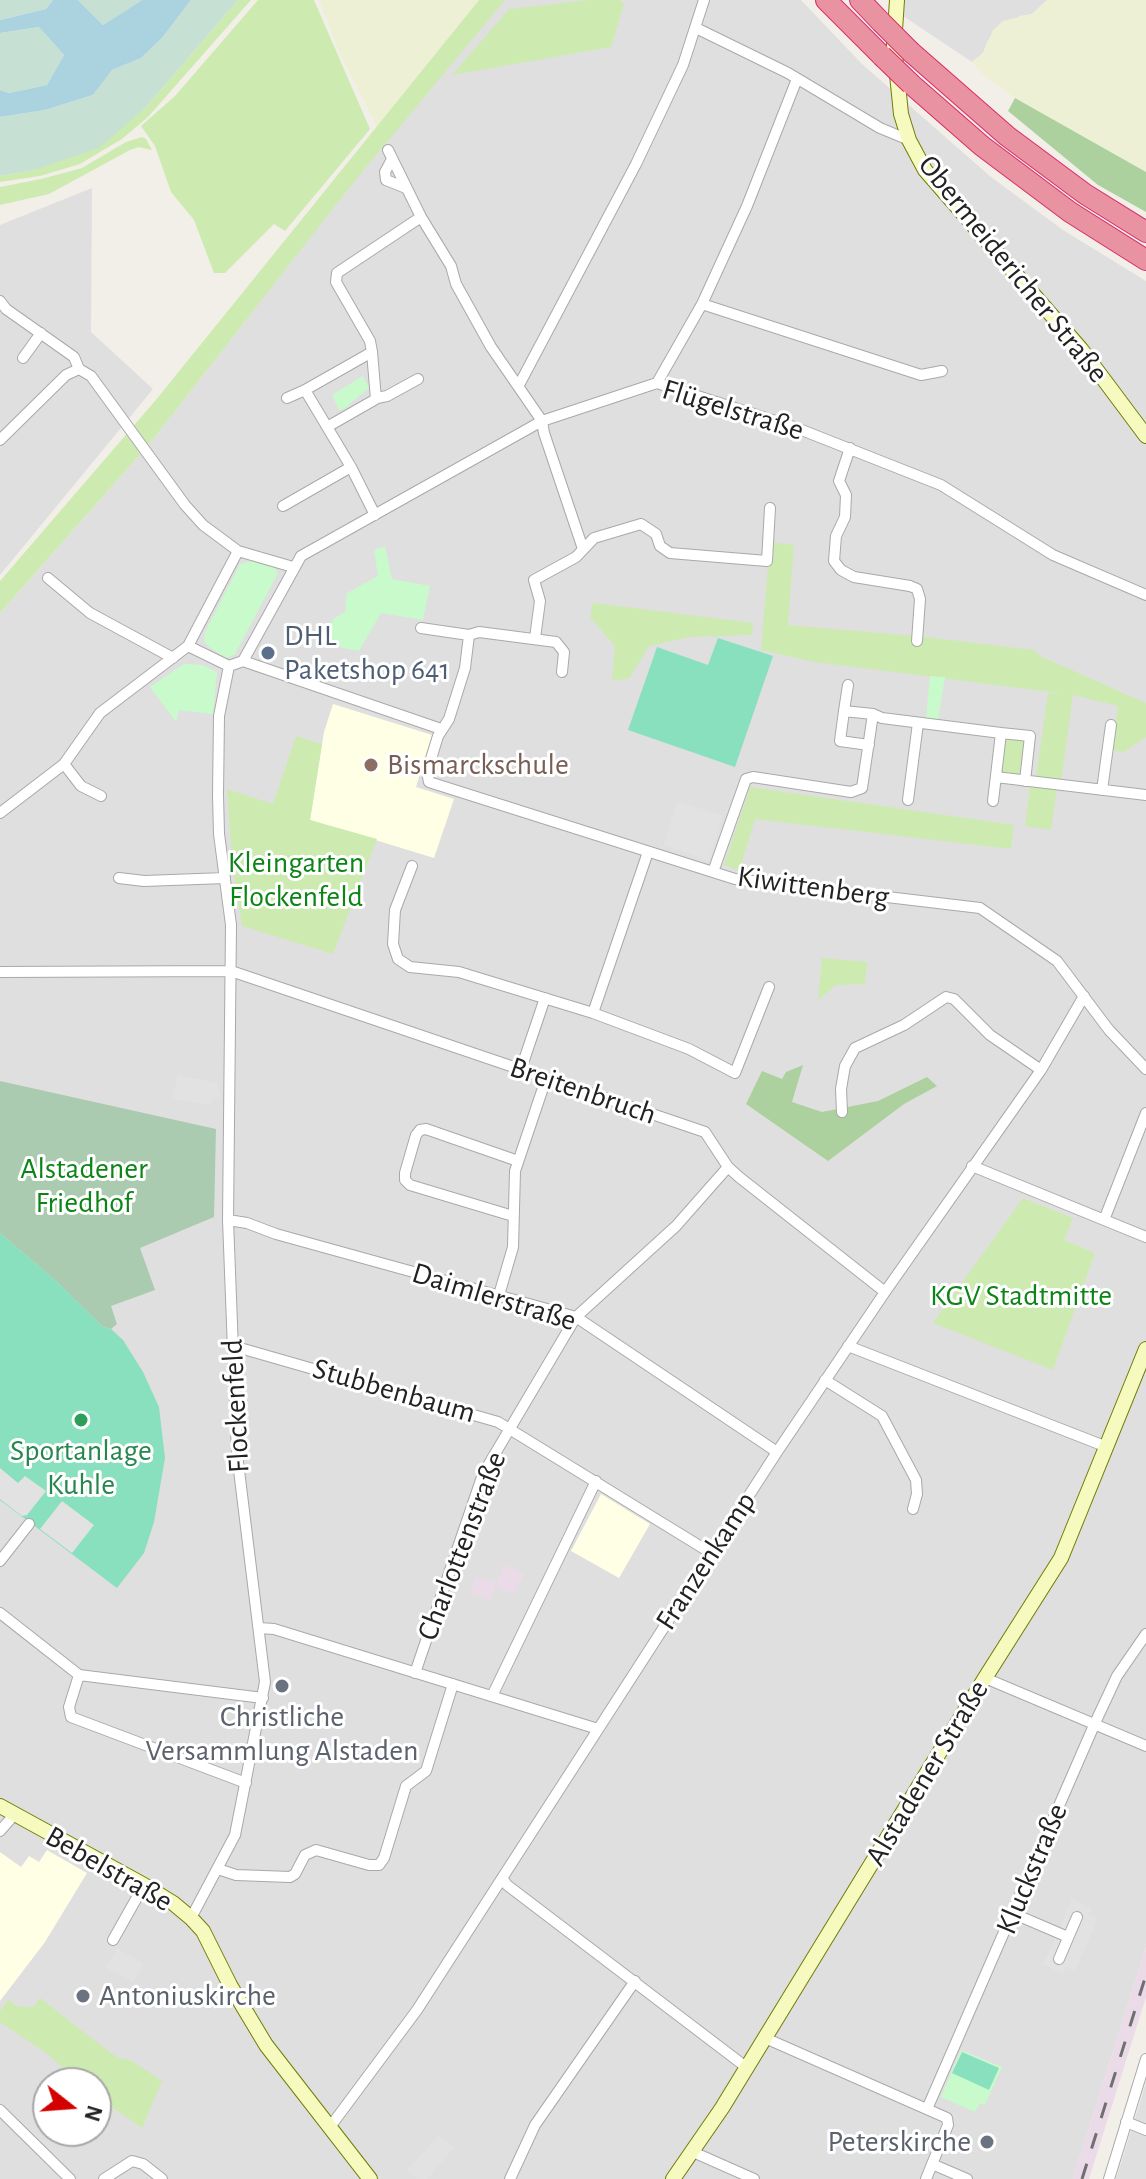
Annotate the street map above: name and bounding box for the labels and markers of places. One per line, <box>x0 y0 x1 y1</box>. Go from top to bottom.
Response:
place label: DHL Paketshop 641 <box>284 618 450 688</box>
marker: DHL Paketshop 641 <box>259 644 277 662</box>
place label: Bismarckschule <box>387 747 569 783</box>
marker: Bismarckschule <box>362 756 380 774</box>
marker: Sportanlage Kuhle <box>72 1411 90 1429</box>
place label: Sportanlage Kuhle <box>10 1433 152 1504</box>
marker: Christliche Versammlung Alstaden <box>273 1677 291 1695</box>
place label: Christliche Versammlung Alstaden <box>145 1699 419 1770</box>
place label: Antoniuskirche <box>99 1978 276 2014</box>
marker: Antoniuskirche <box>74 1987 92 2005</box>
place label: Peterskirche <box>827 2124 971 2160</box>
marker: Peterskirche <box>978 2133 996 2151</box>

